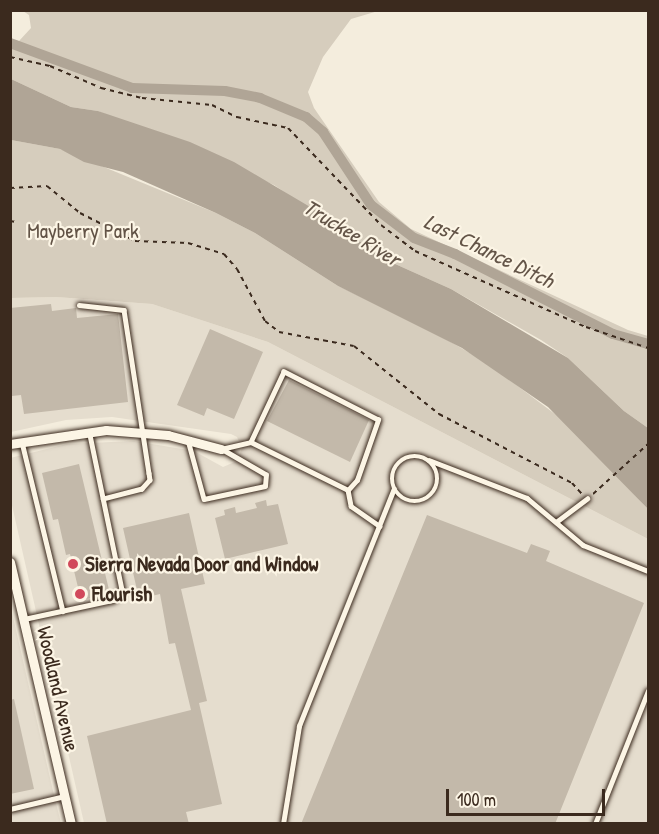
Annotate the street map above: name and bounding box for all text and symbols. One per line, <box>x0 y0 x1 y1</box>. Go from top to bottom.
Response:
water label: Truckee River <box>299 194 405 272</box>
water label: Last Chance Ditch <box>420 208 558 294</box>
park label: Mayberry Park <box>27 218 139 244</box>
place label: Sierra Nevada Door and Window <box>85 551 318 577</box>
marker: Sierra Nevada Door and Window <box>66 557 80 571</box>
place label: Flourish <box>92 581 152 607</box>
marker: Flourish <box>73 587 87 601</box>
street label: Woodland Avenue <box>31 624 85 754</box>
scale bar <box>449 777 608 815</box>
text: 100 m <box>457 787 496 812</box>

